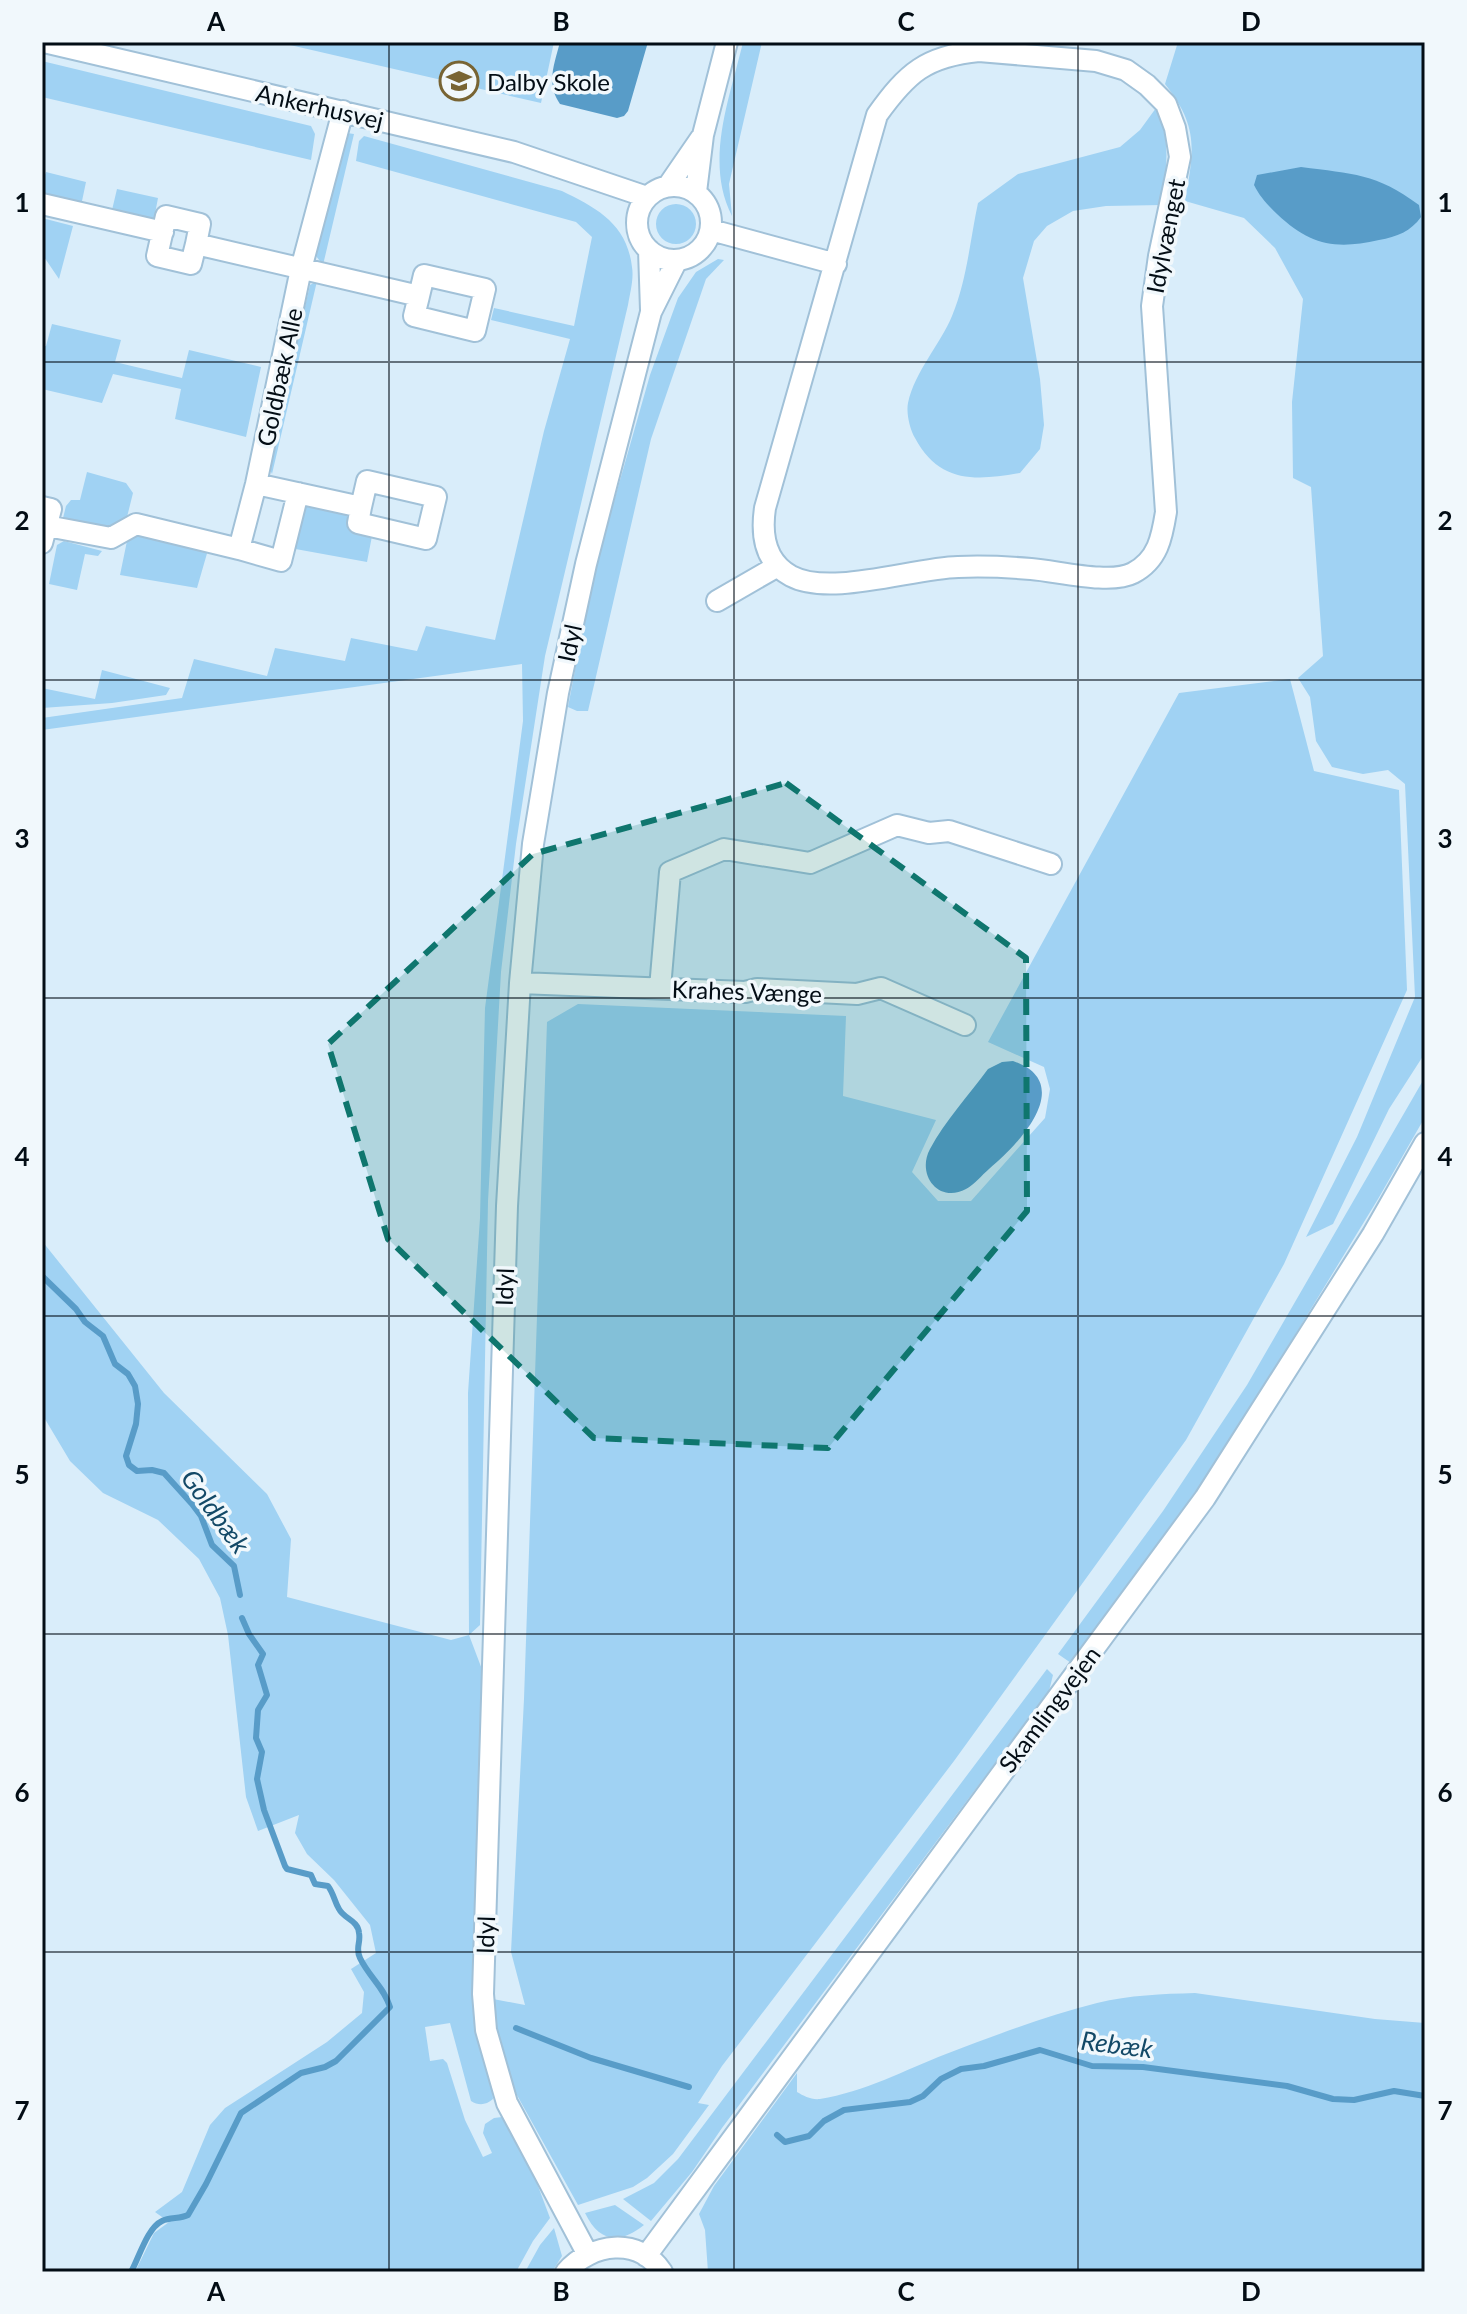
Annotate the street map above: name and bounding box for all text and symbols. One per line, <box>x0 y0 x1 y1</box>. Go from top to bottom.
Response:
text: A <box>206 5 226 37</box>
text: B <box>552 5 570 37</box>
text: C <box>897 5 915 37</box>
text: D <box>1241 5 1261 37</box>
school or university icon: Dalby Skole <box>438 60 480 102</box>
place label: Dalby Skole <box>487 67 610 96</box>
street label: Ankerhusvej <box>253 77 387 135</box>
street label: Idylvænget <box>1140 176 1190 296</box>
text: 1 <box>14 186 30 218</box>
text: 1 <box>1437 186 1453 218</box>
street label: Goldbæk Alle <box>250 305 308 449</box>
text: 2 <box>14 504 30 536</box>
text: 2 <box>1437 504 1453 536</box>
street label: Idyl <box>551 621 587 665</box>
text: 3 <box>14 822 30 854</box>
text: 3 <box>1437 822 1453 854</box>
street label: Krahes Vænge <box>671 974 823 1008</box>
text: 4 <box>14 1140 30 1172</box>
text: 4 <box>1437 1140 1453 1172</box>
street label: Idyl <box>489 1268 519 1306</box>
text: 5 <box>14 1458 30 1490</box>
text: 5 <box>1437 1458 1453 1490</box>
water label: Goldbæk <box>175 1463 258 1560</box>
street label: Skamlingvejen <box>992 1640 1106 1778</box>
text: 6 <box>14 1776 30 1808</box>
text: 6 <box>1437 1776 1453 1808</box>
street label: Idyl <box>470 1916 500 1954</box>
water label: Rebæk <box>1079 2024 1155 2064</box>
text: 7 <box>14 2094 30 2126</box>
text: 7 <box>1437 2094 1453 2126</box>
text: A <box>206 2275 226 2307</box>
text: B <box>552 2275 570 2307</box>
text: C <box>897 2275 915 2307</box>
text: D <box>1241 2275 1261 2307</box>

